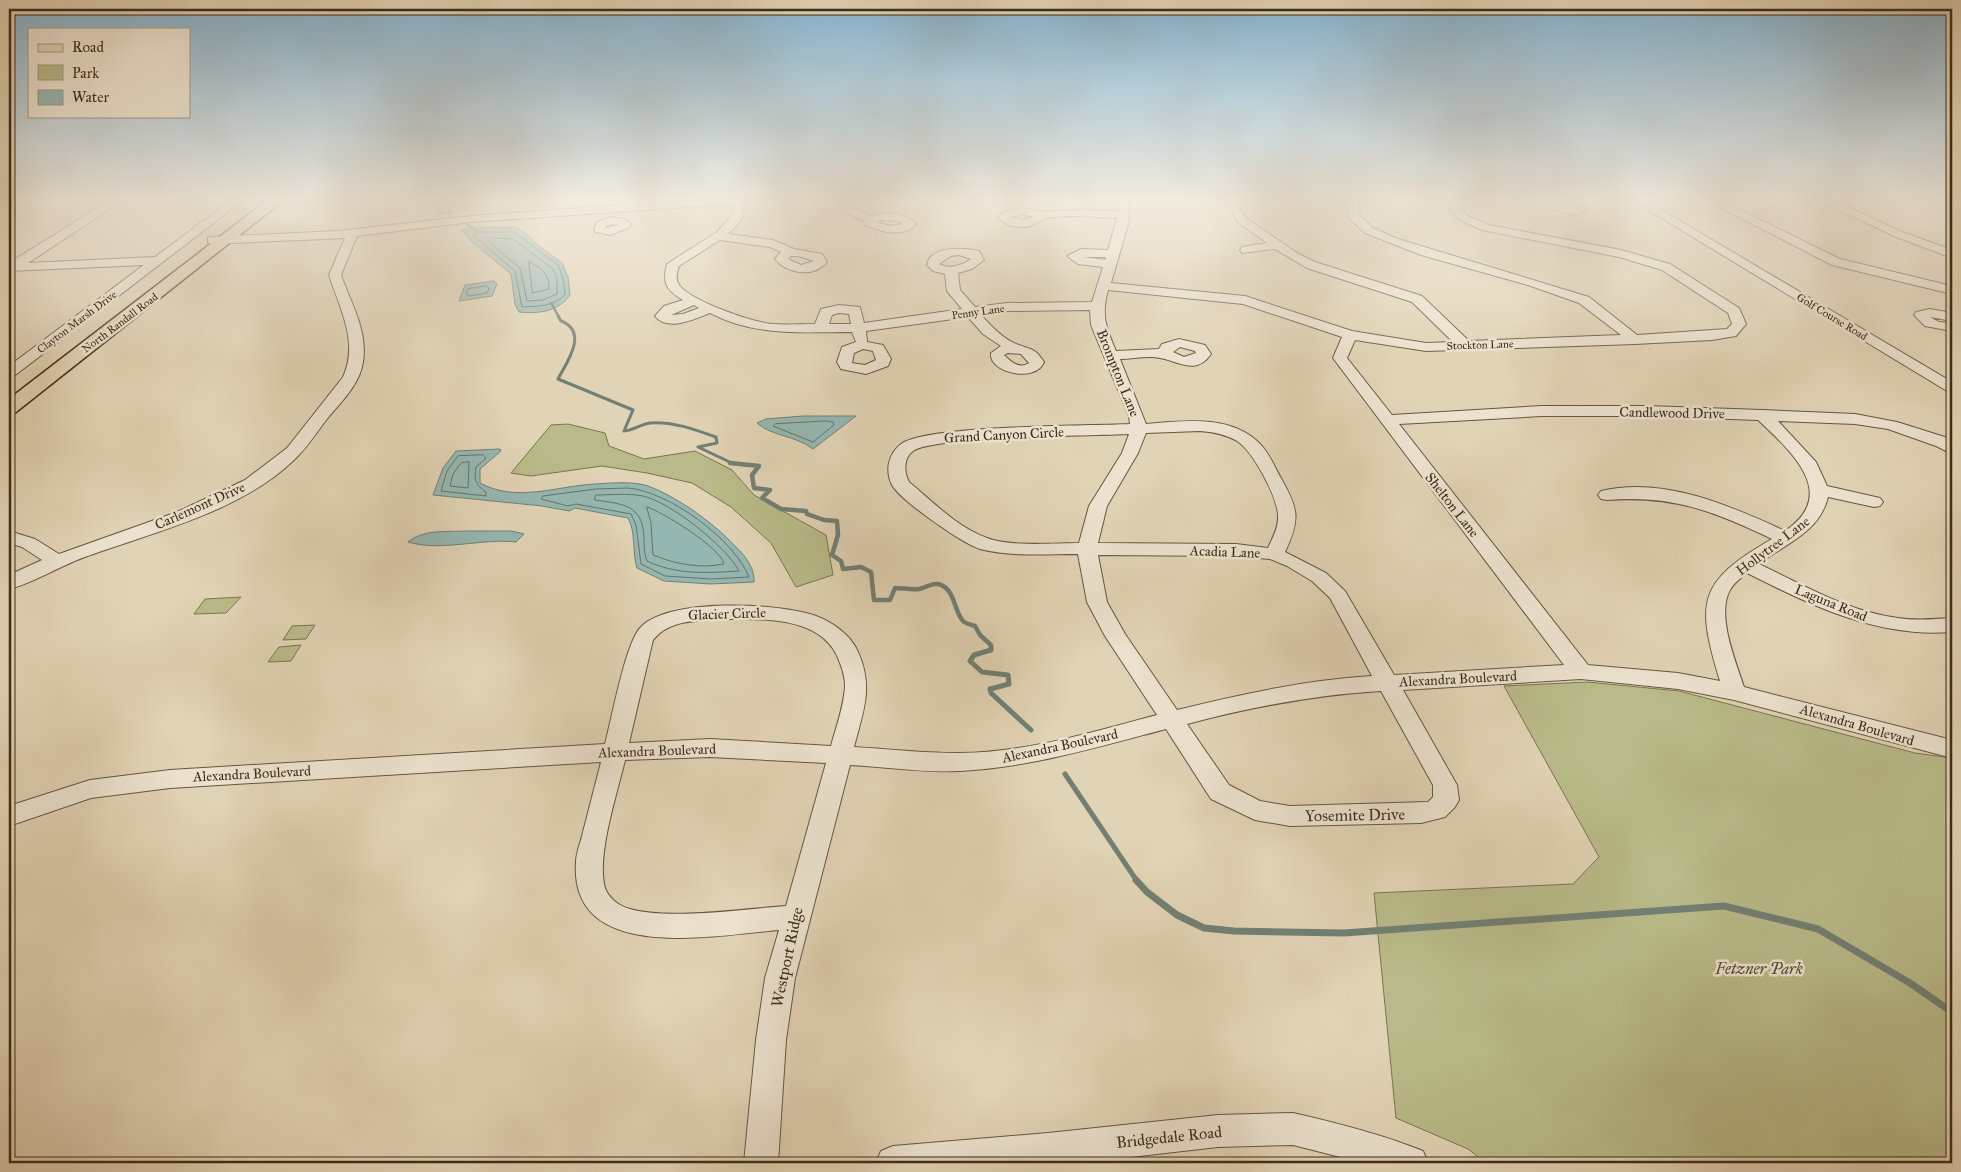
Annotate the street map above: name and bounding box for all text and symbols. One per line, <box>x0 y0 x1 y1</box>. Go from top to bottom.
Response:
legend <box>28 28 190 118</box>
text: Road <box>72 38 104 56</box>
text: Park <box>72 64 99 82</box>
text: Water <box>72 88 109 106</box>
street label: Clayton Marsh Drive <box>35 288 120 356</box>
street label: North Randall Road <box>80 290 161 356</box>
street label: Golf Course Road <box>1794 291 1870 343</box>
street label: Penny Lane <box>951 302 1006 322</box>
street label: Brompton Lane <box>1093 327 1143 419</box>
street label: Stockton Lane <box>1446 337 1514 353</box>
street label: Candlewood Drive <box>1619 404 1725 422</box>
street label: Grand Canyon Circle <box>944 423 1065 447</box>
street label: Shelton Lane <box>1421 469 1483 541</box>
street label: Carlemont Drive <box>152 478 248 533</box>
street label: Hollytree Lane <box>1733 513 1813 579</box>
street label: Acadia Lane <box>1188 542 1261 562</box>
street label: Laguna Road <box>1792 581 1870 625</box>
street label: Glacier Circle <box>688 604 766 624</box>
street label: Alexandra Boulevard <box>1398 667 1517 691</box>
street label: Alexandra Boulevard <box>1797 700 1916 749</box>
street label: Alexandra Boulevard <box>1000 725 1120 767</box>
street label: Alexandra Boulevard <box>597 740 716 762</box>
street label: Alexandra Boulevard <box>192 762 311 786</box>
street label: Yosemite Drive <box>1305 805 1406 825</box>
street label: Westport Ridge <box>767 905 808 1009</box>
park label: Fetzner Park <box>1714 959 1803 978</box>
street label: Bridgedale Road <box>1115 1122 1223 1153</box>

